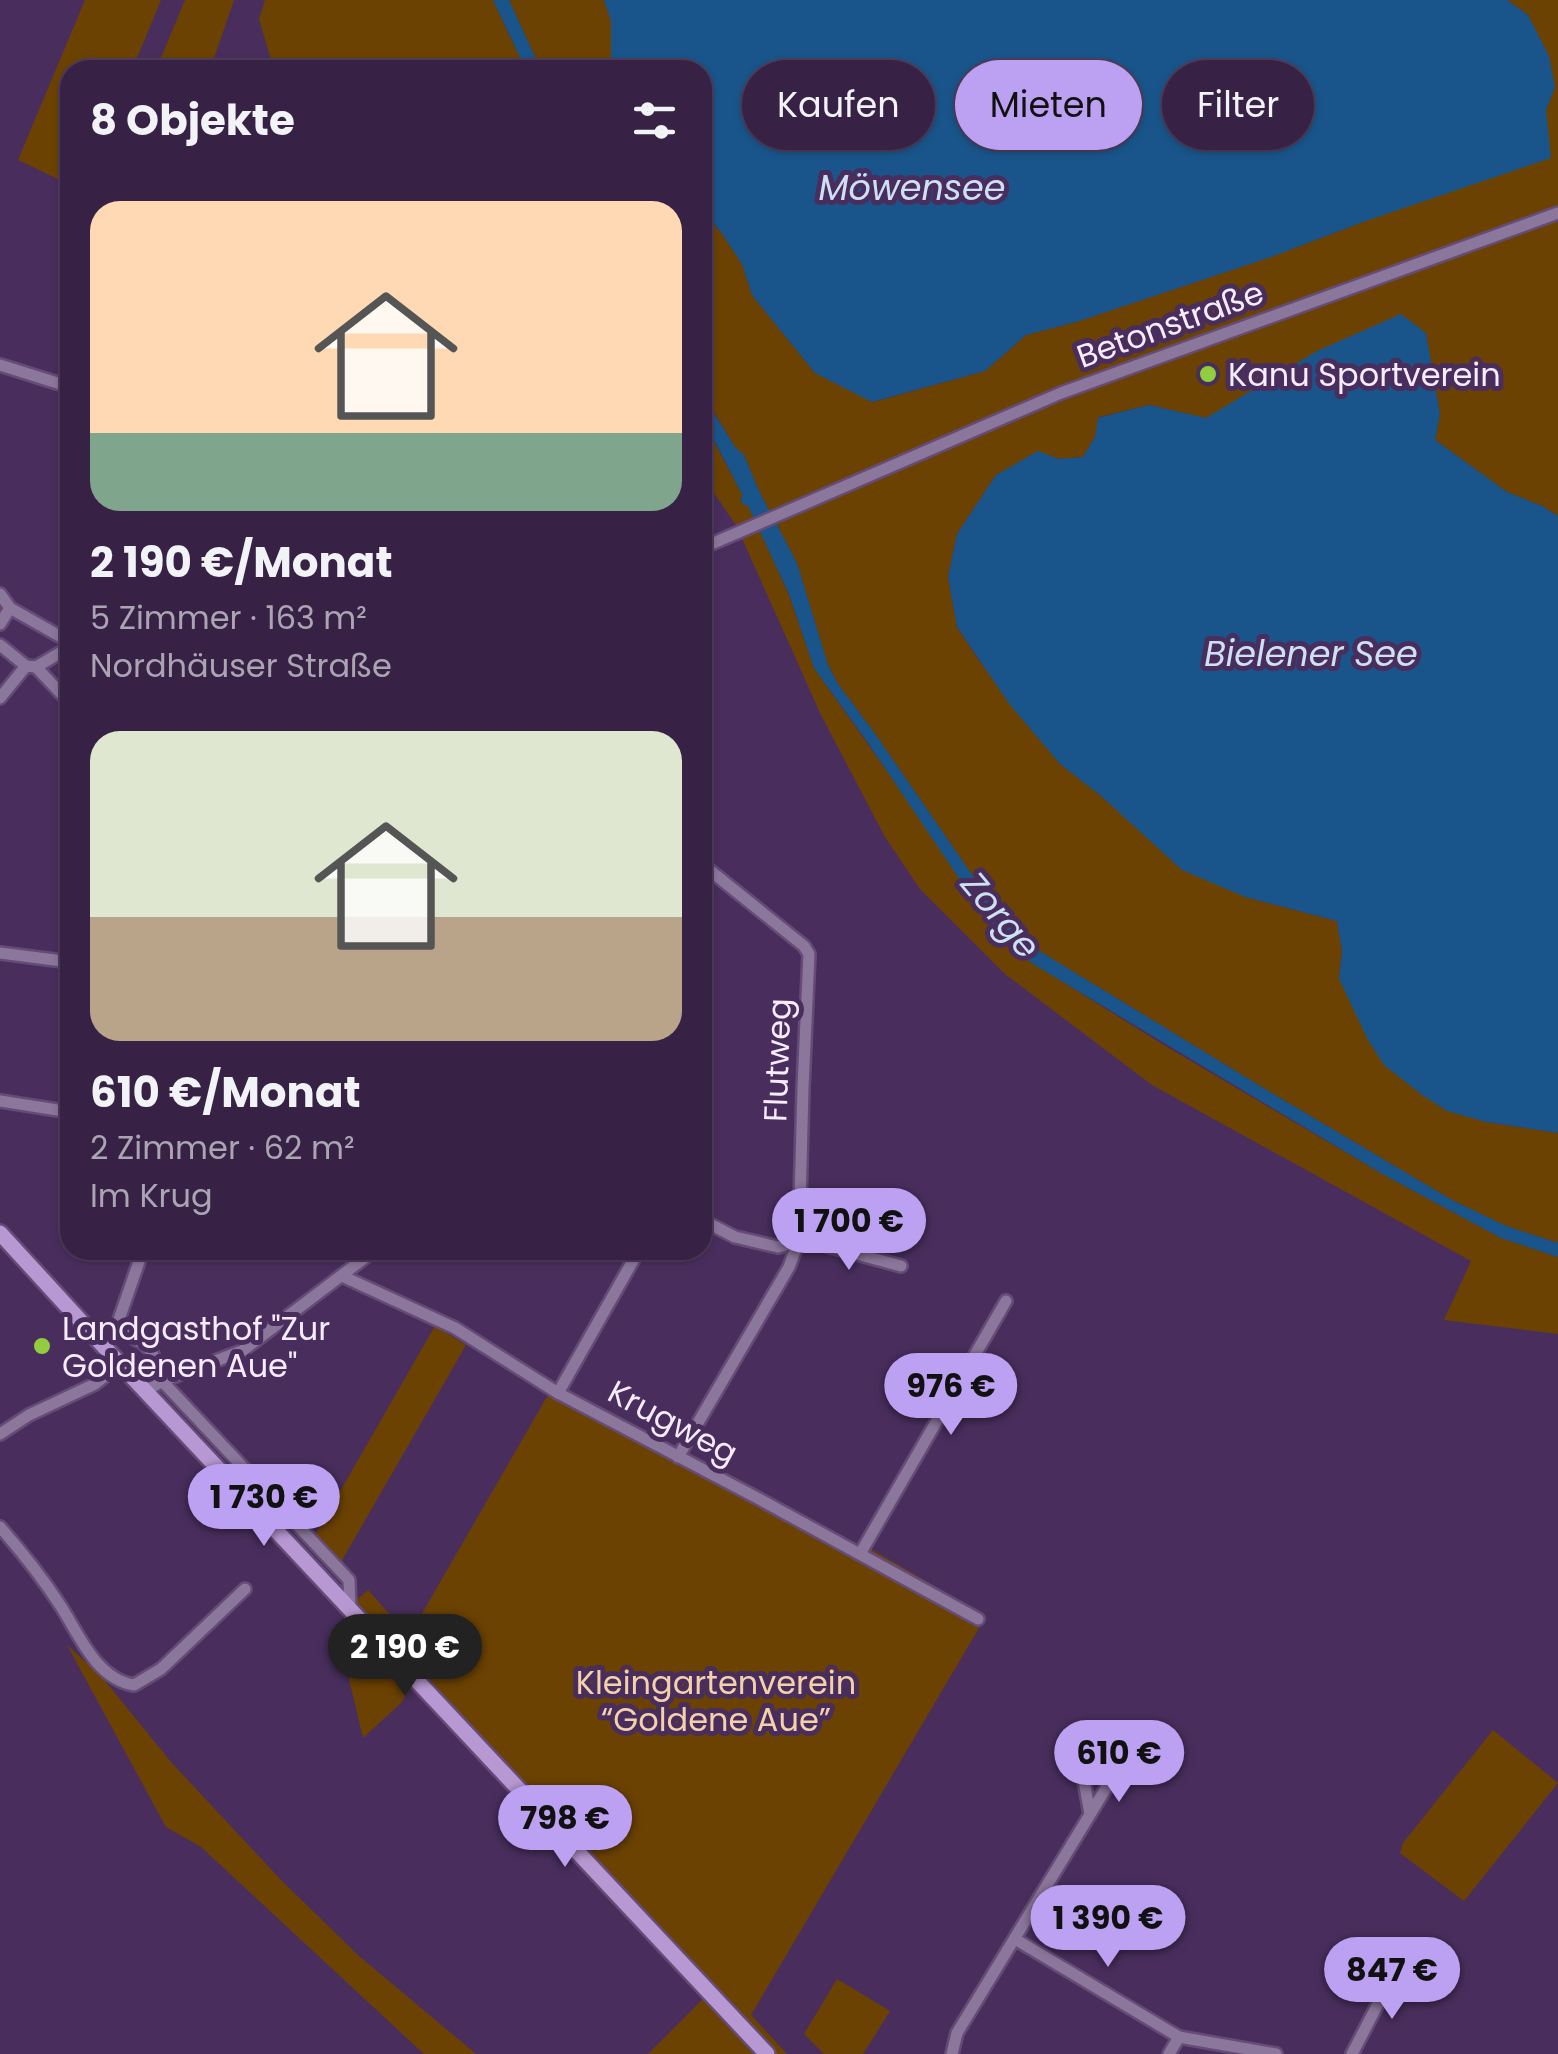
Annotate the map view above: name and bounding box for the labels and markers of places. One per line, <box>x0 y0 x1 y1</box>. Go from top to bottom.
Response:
place label: Kanu Sportverein <box>1228 352 1501 397</box>
marker: Kanu Sportverein <box>1197 363 1219 385</box>
pin: 1 700 € <box>757 1188 941 1273</box>
place label: Landgasthof "Zur Goldenen Aue" <box>62 1306 330 1388</box>
marker: Landgasthof "Zur Goldenen Aue" <box>31 1335 53 1357</box>
pin: 976 € <box>881 1353 1021 1438</box>
pin: 1 730 € <box>172 1464 356 1549</box>
pin: 2 190 € <box>313 1614 497 1699</box>
pin: 610 € <box>1049 1720 1189 1805</box>
pin: 798 € <box>495 1785 635 1870</box>
pin: 1 390 € <box>1016 1885 1200 1970</box>
pin: 847 € <box>1322 1937 1462 2022</box>

